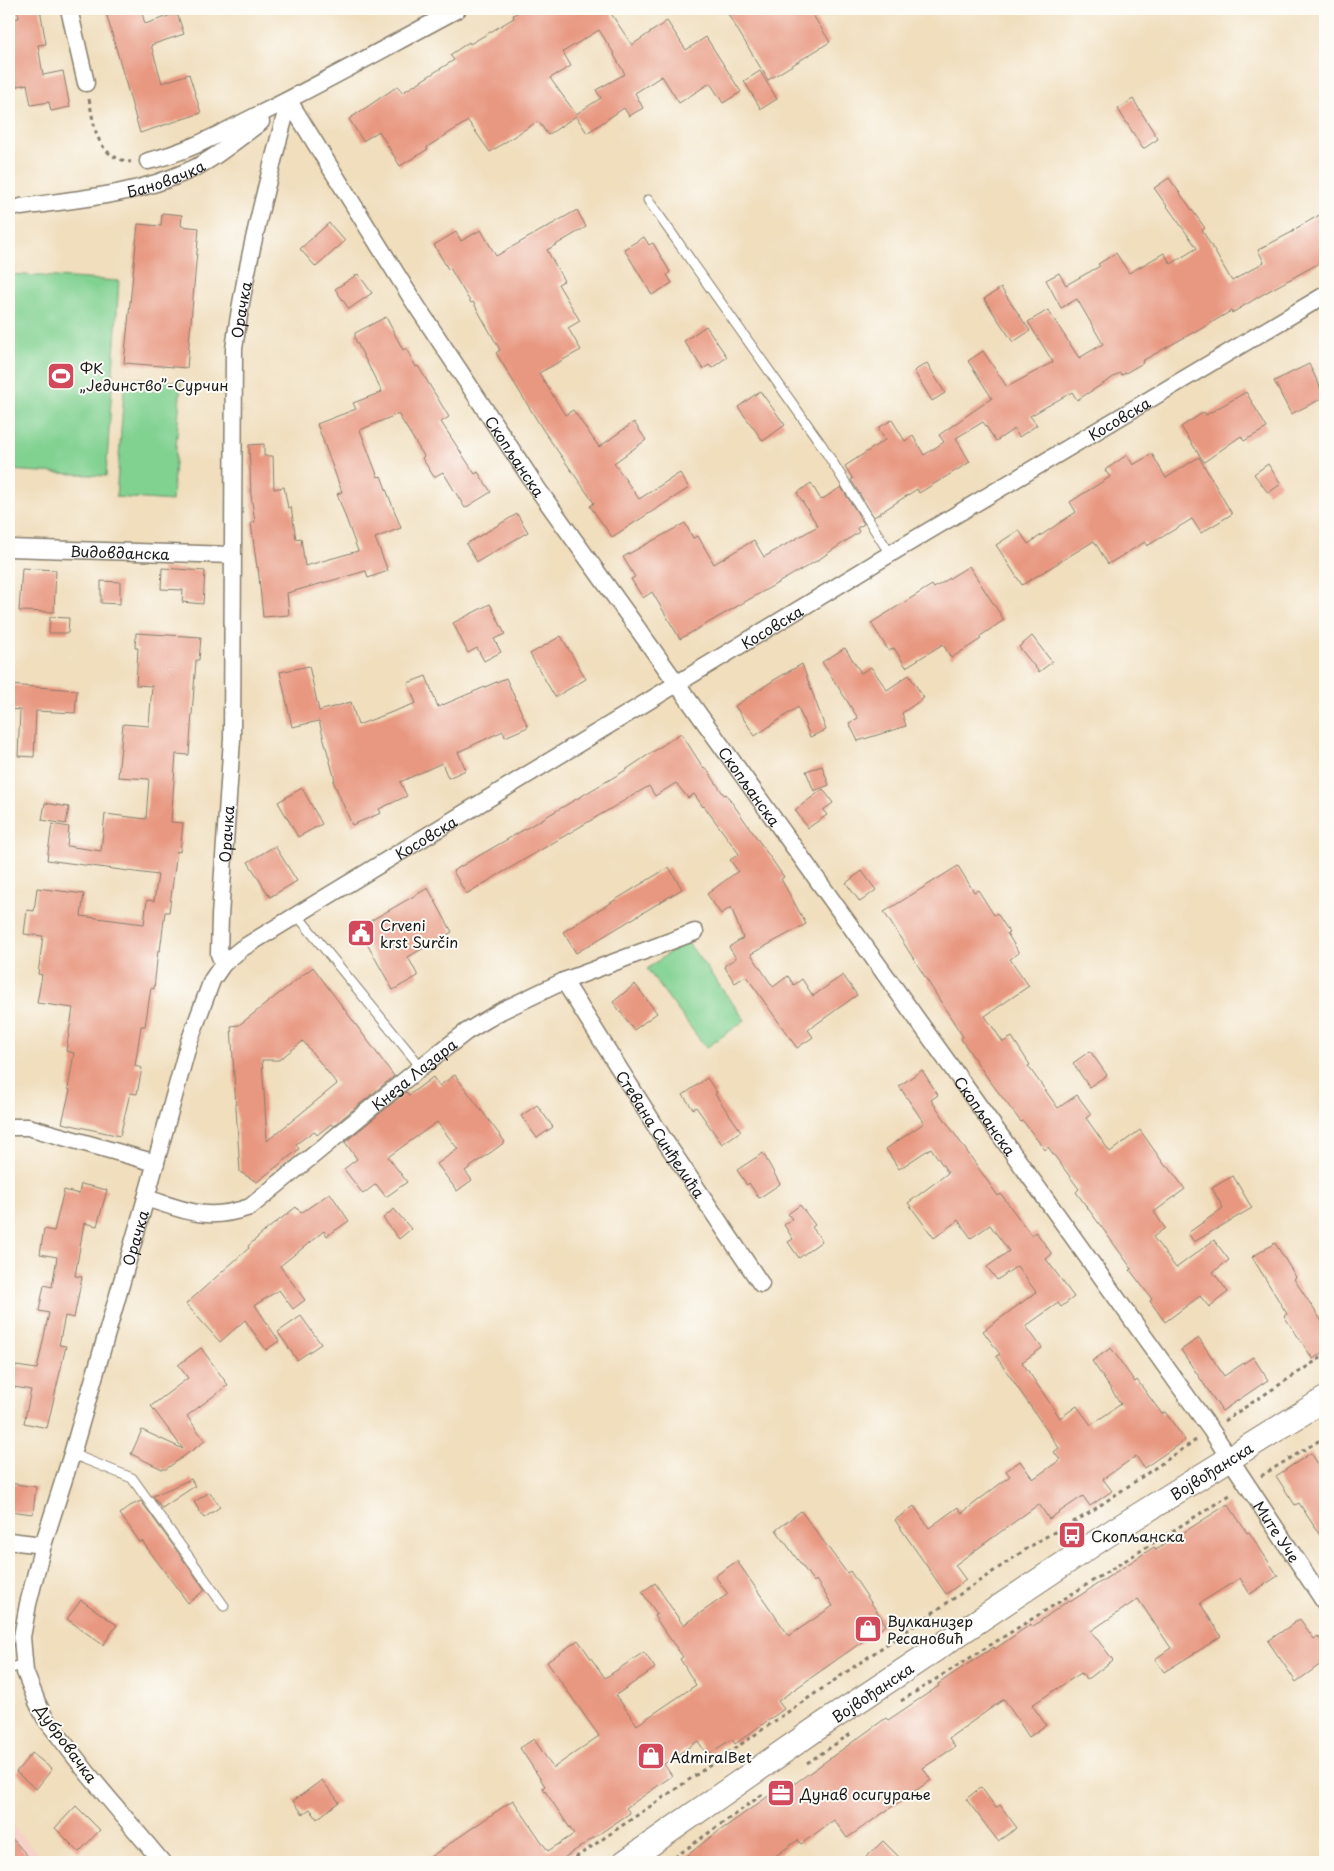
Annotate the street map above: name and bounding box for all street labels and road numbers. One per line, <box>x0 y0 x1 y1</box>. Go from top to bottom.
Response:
street label: Бановачка <box>124 153 209 202</box>
street label: Орачка <box>224 279 256 340</box>
street label: Косовска <box>1083 390 1155 445</box>
street label: Скопљанска <box>480 411 551 502</box>
street label: Видовданска <box>70 538 171 565</box>
street label: Косовска <box>736 598 807 654</box>
street label: Скопљанска <box>714 741 787 831</box>
street label: Орачка <box>212 804 239 863</box>
street label: Косовска <box>390 809 461 864</box>
street label: Кнеза Лазара <box>366 1032 462 1115</box>
street label: Стевана Синђелића <box>611 1065 712 1203</box>
street label: Скопљанска <box>949 1071 1023 1160</box>
street label: Орачка <box>116 1206 154 1268</box>
street label: Војвођанска <box>1165 1435 1257 1505</box>
street label: Мите Уче <box>1249 1496 1306 1567</box>
street label: Војвођанска <box>826 1656 918 1727</box>
street label: Дубровачка <box>30 1698 104 1788</box>

